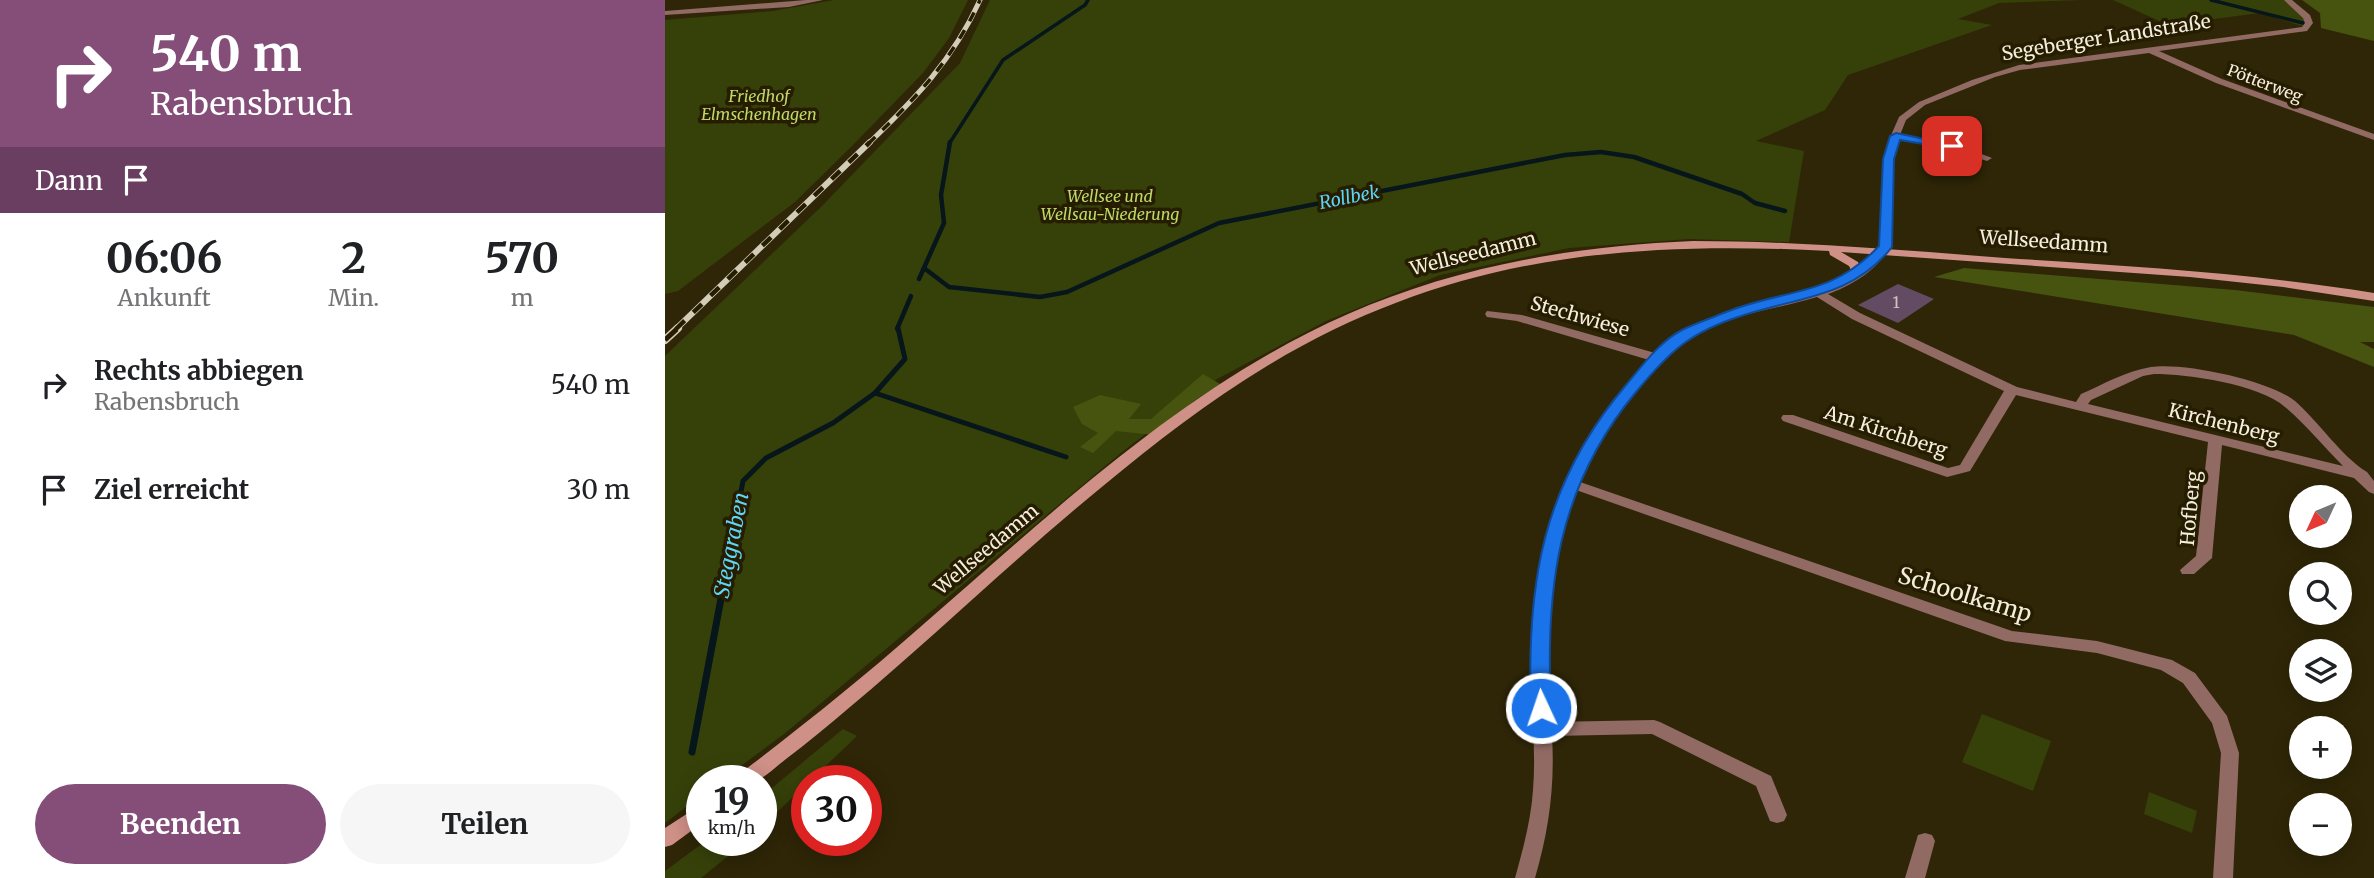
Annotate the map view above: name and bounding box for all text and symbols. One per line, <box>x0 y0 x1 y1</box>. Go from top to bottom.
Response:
street label: Segeberger Landstraße <box>2000 9 2212 65</box>
text: 540 m <box>150 23 302 84</box>
icon: right <box>35 28 126 119</box>
street label: Pötterweg <box>2224 59 2306 107</box>
text: Rabensbruch <box>150 84 353 124</box>
park label: Friedhof Elmschenhagen <box>701 86 817 124</box>
pin <box>1922 116 1982 176</box>
icon: arrive <box>1933 127 1971 165</box>
icon: arrive <box>117 161 155 199</box>
text: Dann <box>35 164 103 197</box>
water label: Rollbek <box>1317 180 1381 214</box>
park label: Wellsee und Wellsau-Niederung <box>1041 186 1179 224</box>
street label: Wellseedamm <box>1978 224 2109 257</box>
street label: Wellseedamm <box>1406 226 1539 281</box>
text: 06:06 <box>106 232 222 284</box>
text: 2 <box>341 232 366 284</box>
text: 570 <box>485 232 559 284</box>
text: Ankunft <box>117 283 211 312</box>
text: Min. <box>328 283 379 312</box>
text: m <box>511 283 534 312</box>
street label: Stechwiese <box>1528 290 1632 342</box>
house number: 1 <box>1892 292 1900 312</box>
text: Rechts abbiegen <box>94 354 304 387</box>
icon: right <box>35 366 73 404</box>
text: 540 m <box>551 368 630 401</box>
text: Rabensbruch <box>94 387 240 416</box>
street label: Kirchenberg <box>2166 398 2282 448</box>
street label: Am Kirchberg <box>1821 400 1951 462</box>
street label: Hofberg <box>2175 469 2205 547</box>
icon: arrive <box>35 471 73 509</box>
text: Ziel erreicht <box>94 473 249 506</box>
text: 30 m <box>567 473 630 506</box>
north arrow <box>2289 485 2352 548</box>
map controls <box>2289 485 2352 856</box>
water label: Steggraben <box>708 490 754 600</box>
street label: Wellseedamm <box>928 498 1043 600</box>
street label: Schoolkamp <box>1895 560 2035 628</box>
button: search <box>2289 562 2352 625</box>
button: layers <box>2289 639 2352 702</box>
position arrow <box>1504 671 1578 745</box>
button: + <box>2289 716 2352 779</box>
speed limit sign: 30 <box>791 765 882 856</box>
text: 19 <box>713 779 750 823</box>
button: Beenden <box>35 784 326 864</box>
button: Teilen <box>340 784 630 864</box>
button: − <box>2289 793 2352 856</box>
text: km/h <box>708 816 755 839</box>

